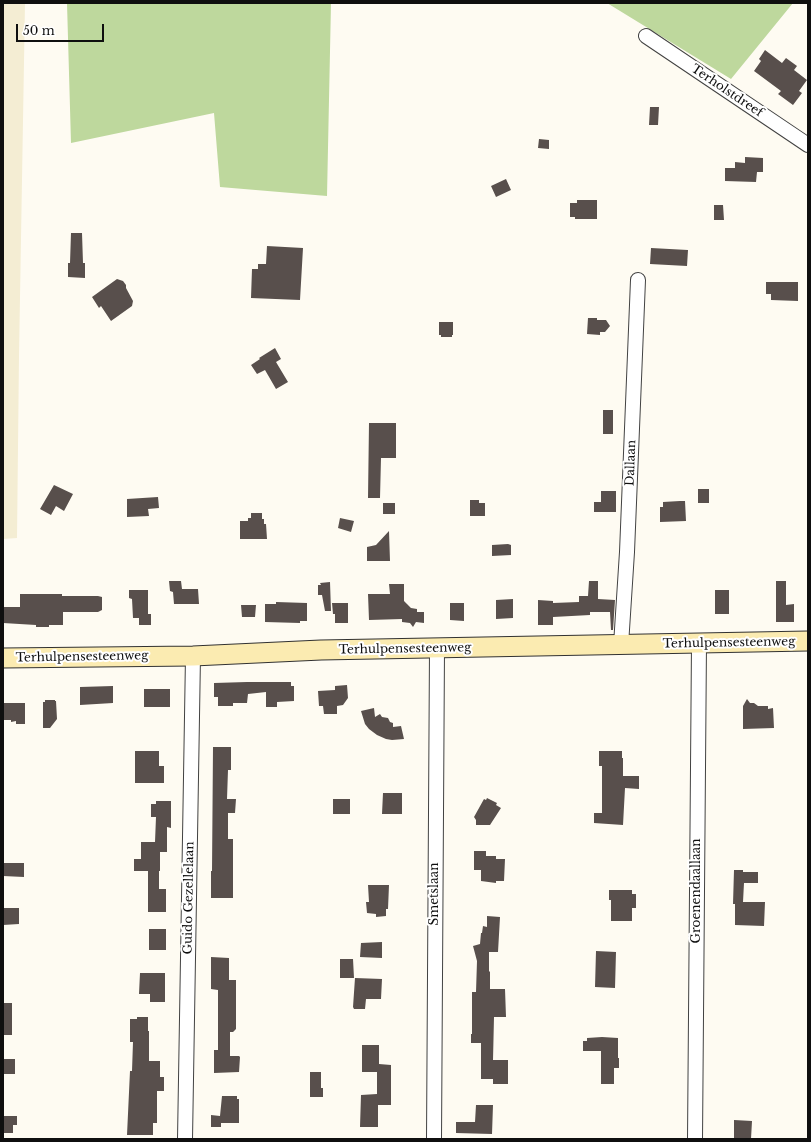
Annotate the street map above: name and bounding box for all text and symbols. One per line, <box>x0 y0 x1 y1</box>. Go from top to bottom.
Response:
scale bar <box>18 16 106 42</box>
text: 50 m <box>23 23 55 38</box>
street label: Terholstdreef <box>688 62 766 120</box>
street label: Dallaan <box>623 439 639 487</box>
street label: Terhulpensesteenweg <box>663 635 795 651</box>
street label: Terhulpensesteenweg <box>339 641 471 657</box>
street label: Terhulpensesteenweg <box>16 649 148 665</box>
street label: Groenendaallaan <box>690 839 704 943</box>
street label: Guido Gezellelaan <box>181 841 197 955</box>
street label: Smetslaan <box>428 863 442 925</box>

